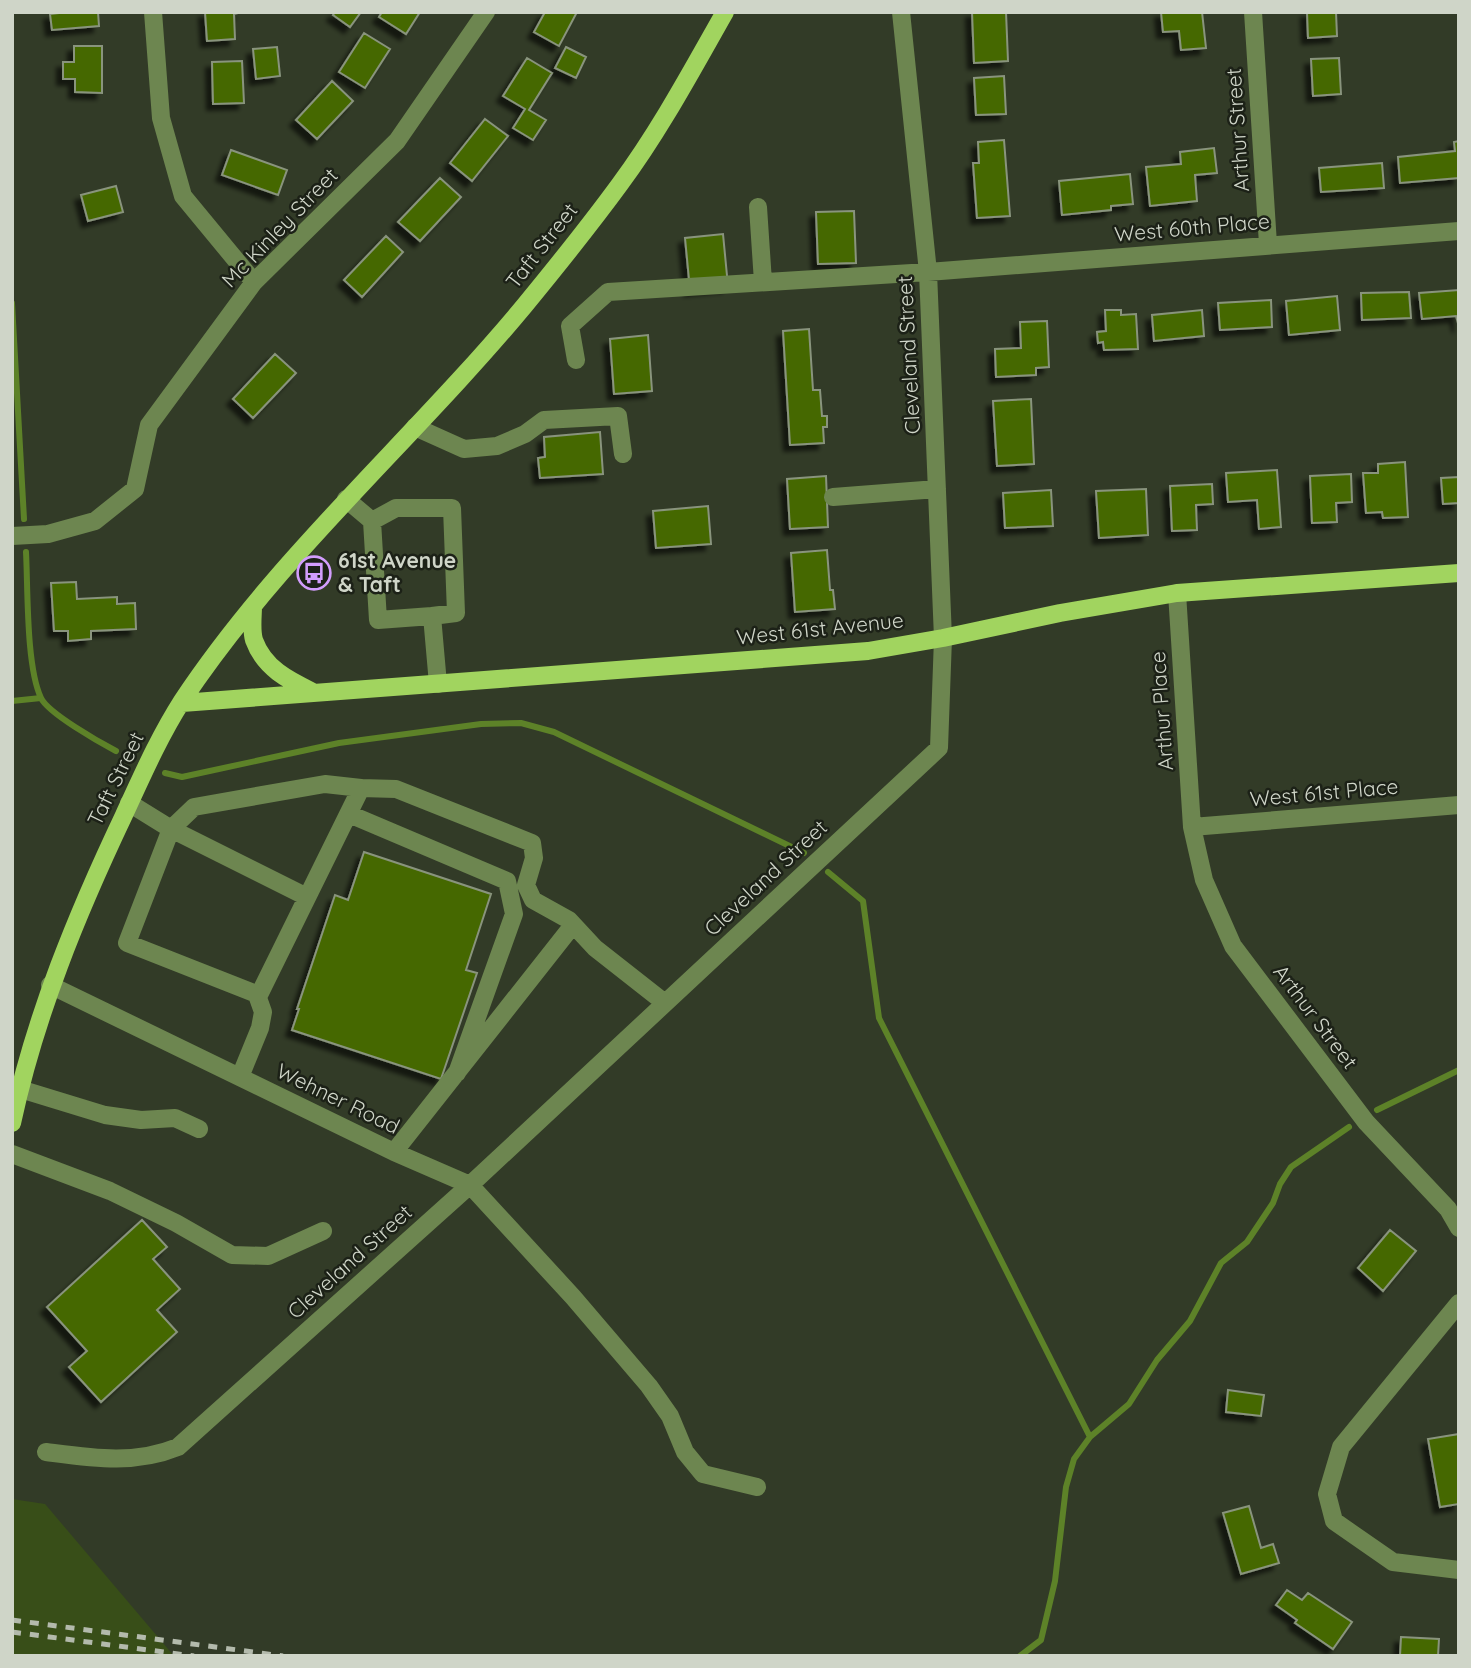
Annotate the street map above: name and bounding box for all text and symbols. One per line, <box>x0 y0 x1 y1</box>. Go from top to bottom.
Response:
street label: Arthur Street <box>1220 67 1254 193</box>
street label: Mc Kinley Street <box>216 162 343 293</box>
street label: Taft Street <box>500 198 583 293</box>
street label: West 60th Place <box>1113 207 1271 247</box>
street label: Cleveland Street <box>891 275 925 435</box>
place label: 61st Avenue & Taft <box>338 547 456 597</box>
bus stop icon: 61st Avenue & Taft <box>295 554 333 592</box>
street label: West 61st Avenue <box>735 606 905 650</box>
street label: Arthur Place <box>1144 651 1178 771</box>
street label: Taft Street <box>81 727 149 830</box>
street label: West 61st Place <box>1249 773 1399 811</box>
street label: Cleveland Street <box>698 814 832 941</box>
street label: Arthur Street <box>1268 959 1363 1074</box>
street label: Wehner Road <box>273 1057 404 1139</box>
street label: Cleveland Street <box>282 1199 417 1324</box>

